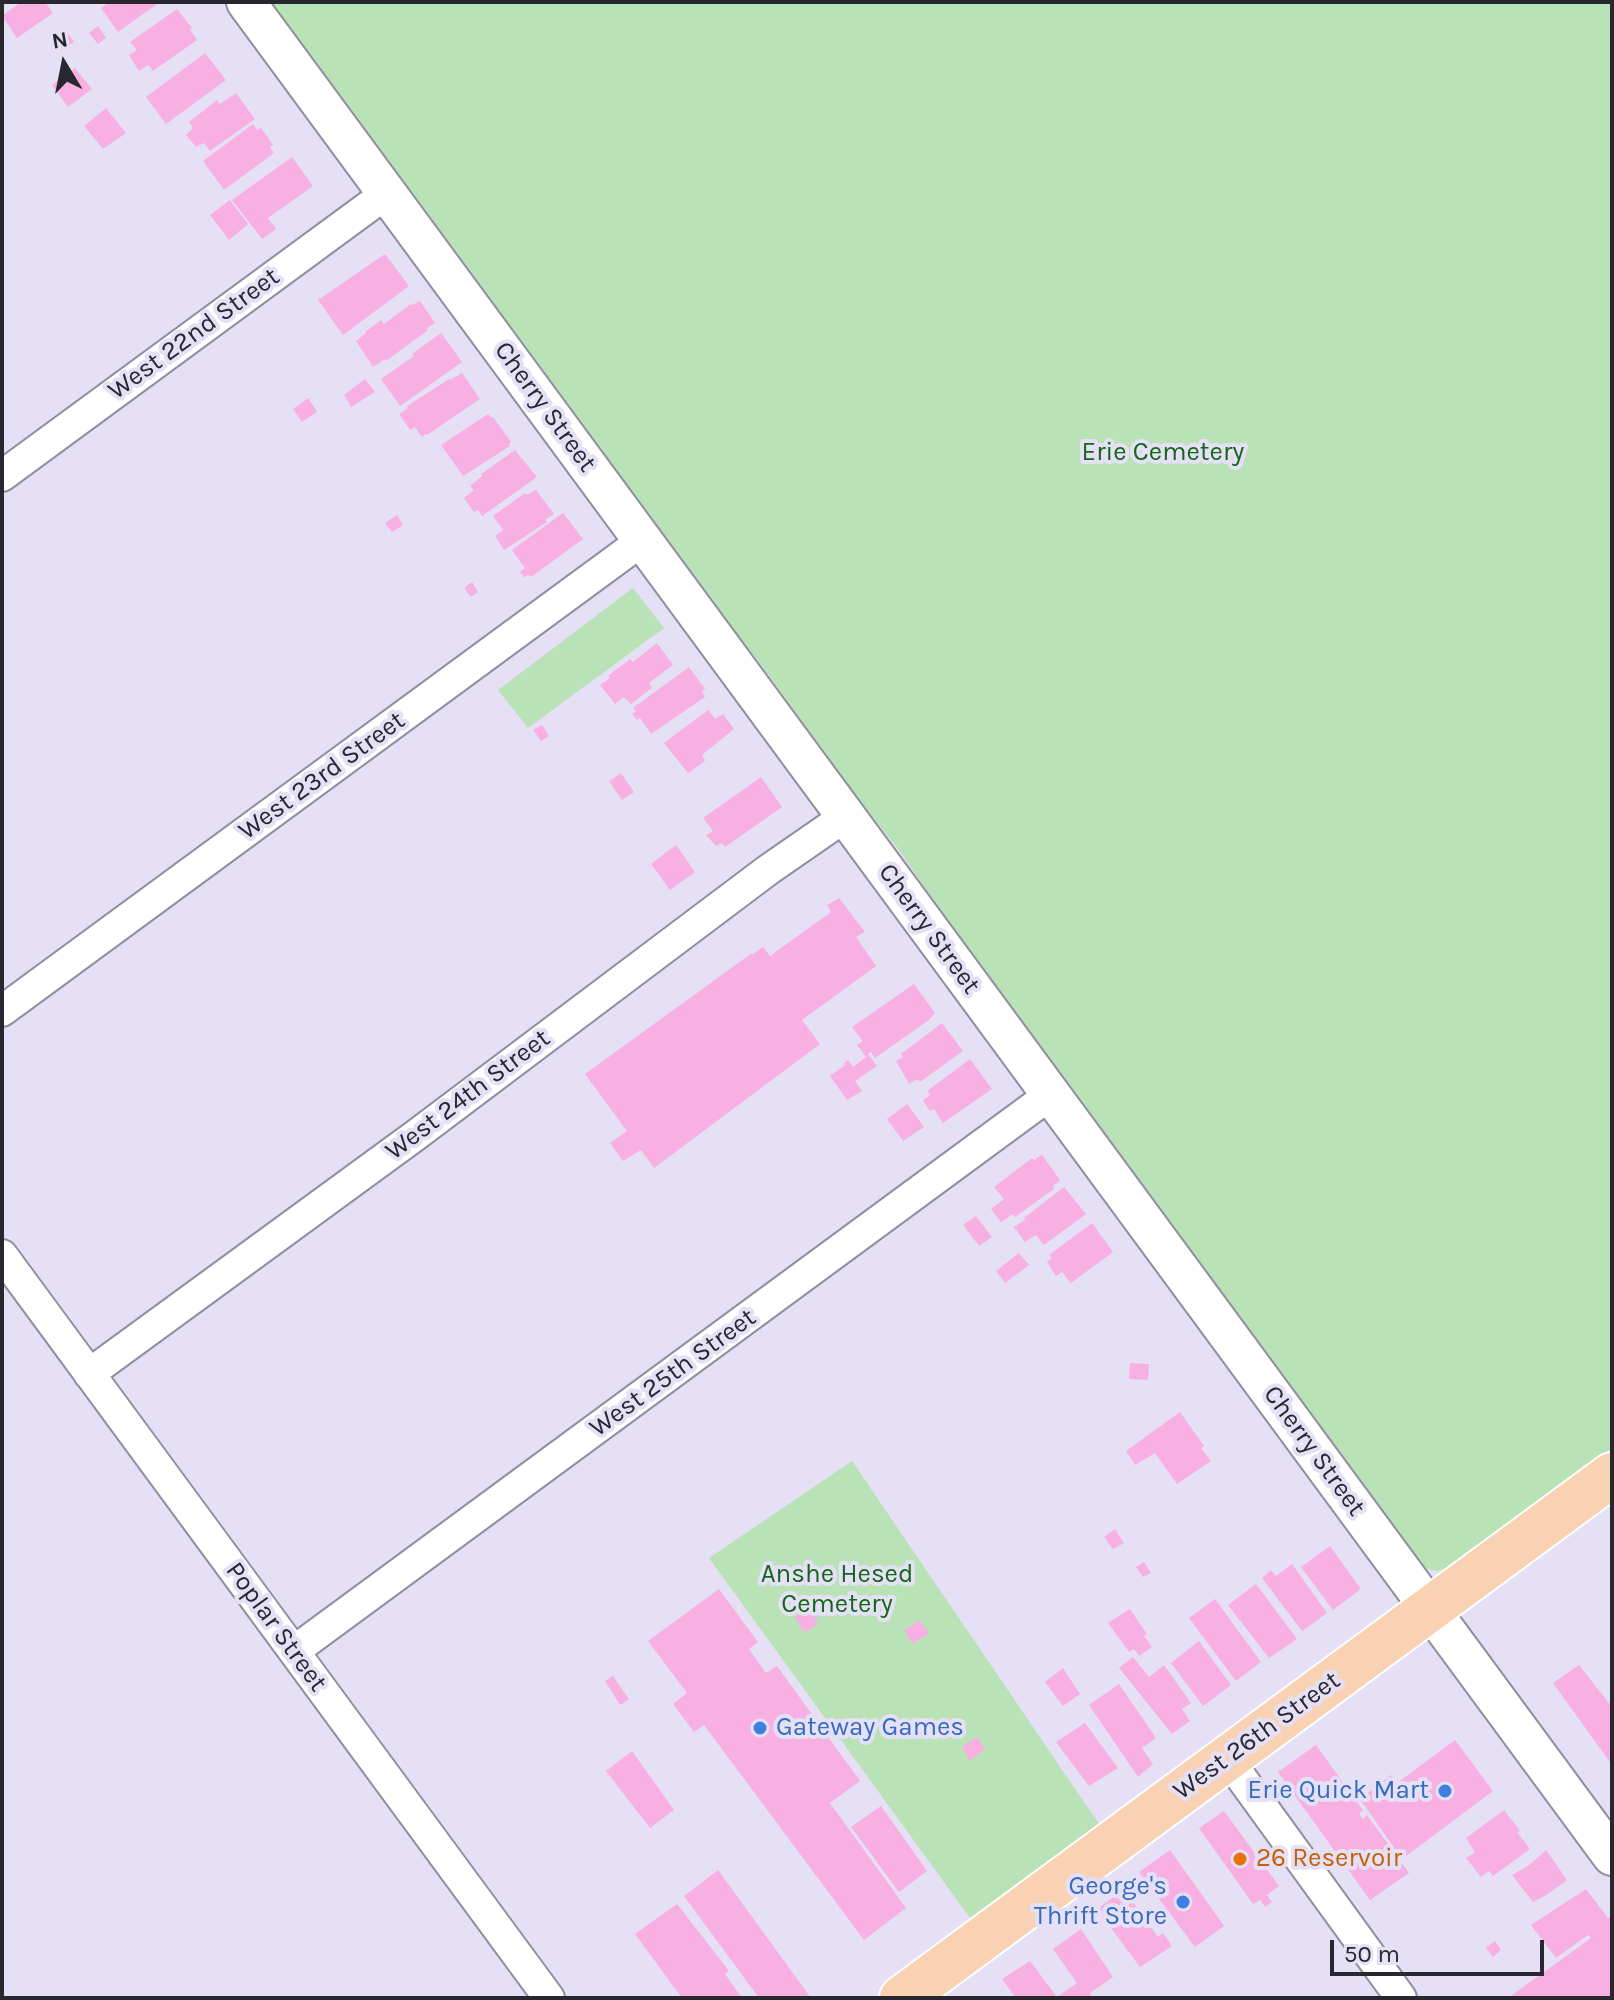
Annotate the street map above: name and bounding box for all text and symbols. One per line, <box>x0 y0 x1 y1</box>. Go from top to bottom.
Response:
north arrow <box>24 24 104 104</box>
text: N <box>50 26 70 55</box>
street label: West 22nd Street <box>102 261 286 407</box>
street label: Cherry Street <box>487 336 603 478</box>
park label: Erie Cemetery <box>1082 437 1244 469</box>
street label: West 23rd Street <box>233 705 411 847</box>
street label: Cherry Street <box>871 858 987 1000</box>
street label: West 24th Street <box>380 1023 556 1167</box>
street label: West 25th Street <box>584 1302 762 1444</box>
street label: Cherry Street <box>1256 1380 1372 1522</box>
street label: Poplar Street <box>219 1556 333 1698</box>
park label: Anshe Hesed Cemetery <box>761 1559 913 1620</box>
street label: West 26th Street <box>1168 1665 1346 1807</box>
place label: Gateway Games <box>776 1712 964 1744</box>
marker: Gateway Games <box>751 1719 769 1737</box>
place label: Erie Quick Mart <box>1248 1775 1429 1807</box>
marker: Erie Quick Mart <box>1436 1782 1454 1800</box>
place label: 26 Reservoir <box>1256 1843 1402 1875</box>
marker: 26 Reservoir <box>1231 1850 1249 1868</box>
place label: George's Thrift Store <box>1034 1871 1167 1932</box>
marker: George's Thrift Store <box>1174 1893 1192 1911</box>
scale bar <box>1334 1924 1548 1974</box>
text: 50 m <box>1344 1940 1400 1968</box>

